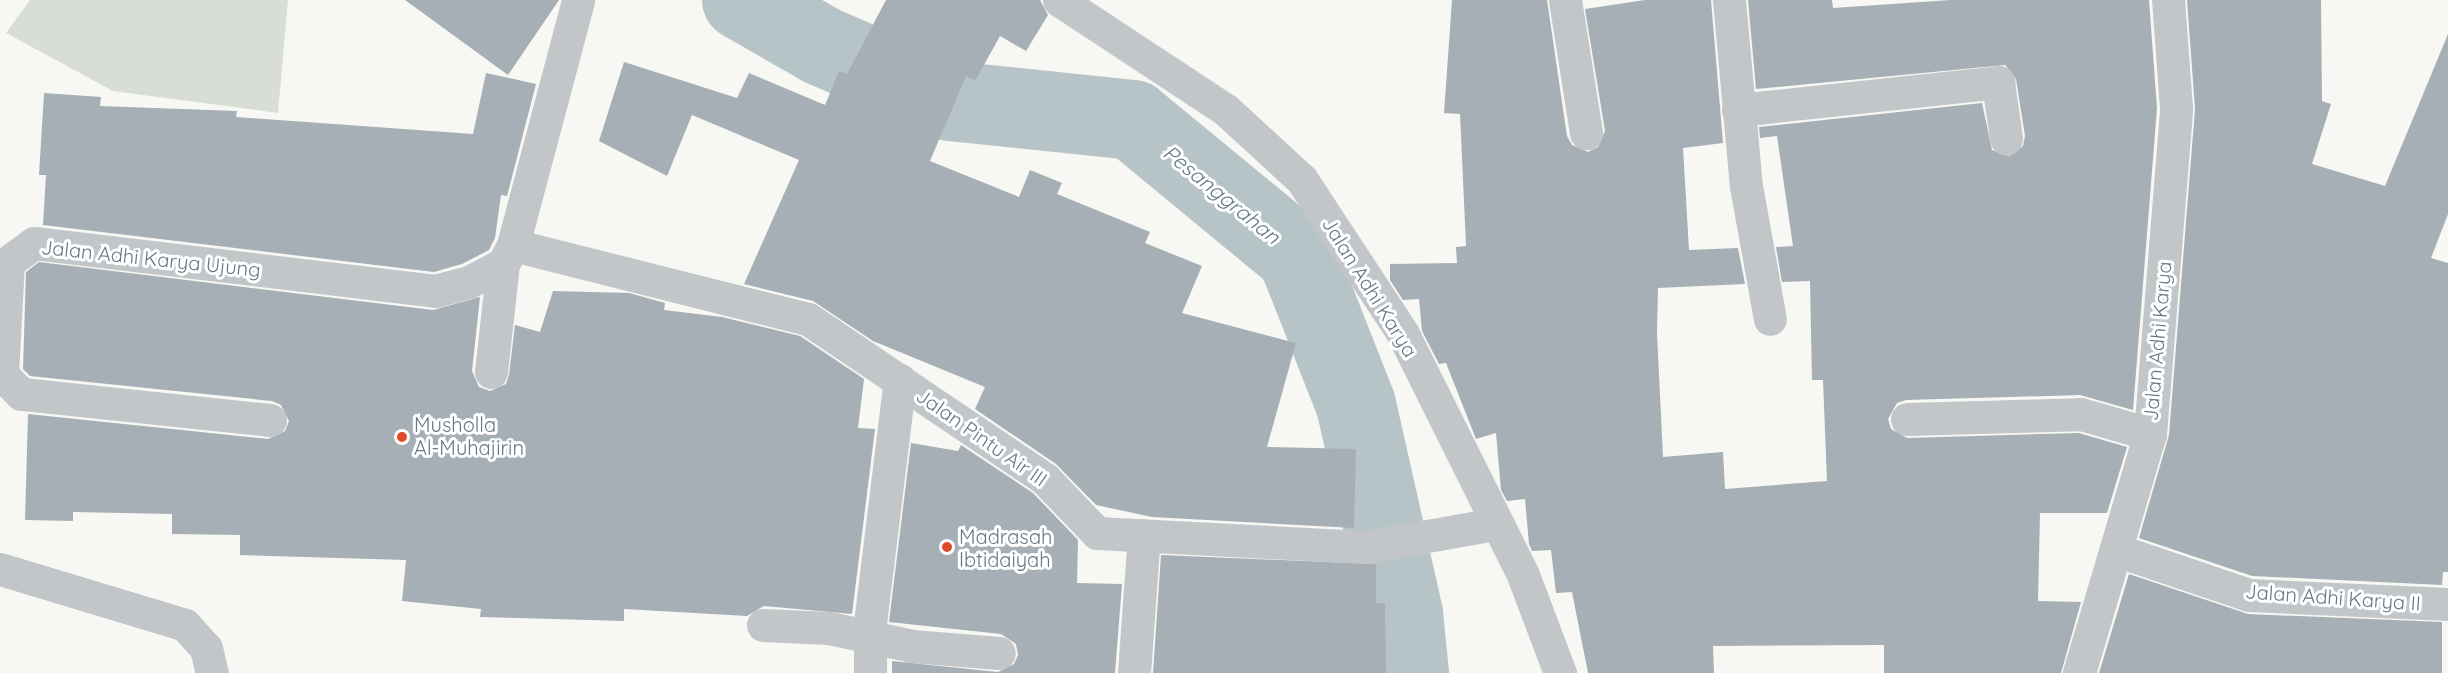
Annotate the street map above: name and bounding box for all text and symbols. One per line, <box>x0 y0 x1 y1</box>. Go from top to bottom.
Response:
water label: Pesanggrahan <box>1159 139 1285 249</box>
street label: Jalan Adhi Karya <box>1317 213 1423 361</box>
street label: Jalan Adhi Karya Ujung <box>40 235 262 281</box>
street label: Jalan Adhi Karya <box>2138 260 2176 422</box>
street label: Jalan Pintu Air III <box>912 383 1052 491</box>
place label: Musholla Al-Muhajirin <box>414 413 524 460</box>
marker: Musholla Al-Muhajirin <box>395 430 409 444</box>
place label: Madrasah Ibtidaiyah <box>959 524 1052 571</box>
marker: Madrasah Ibtidaiyah <box>940 540 954 554</box>
street label: Jalan Adhi Karya II <box>2245 579 2421 615</box>

